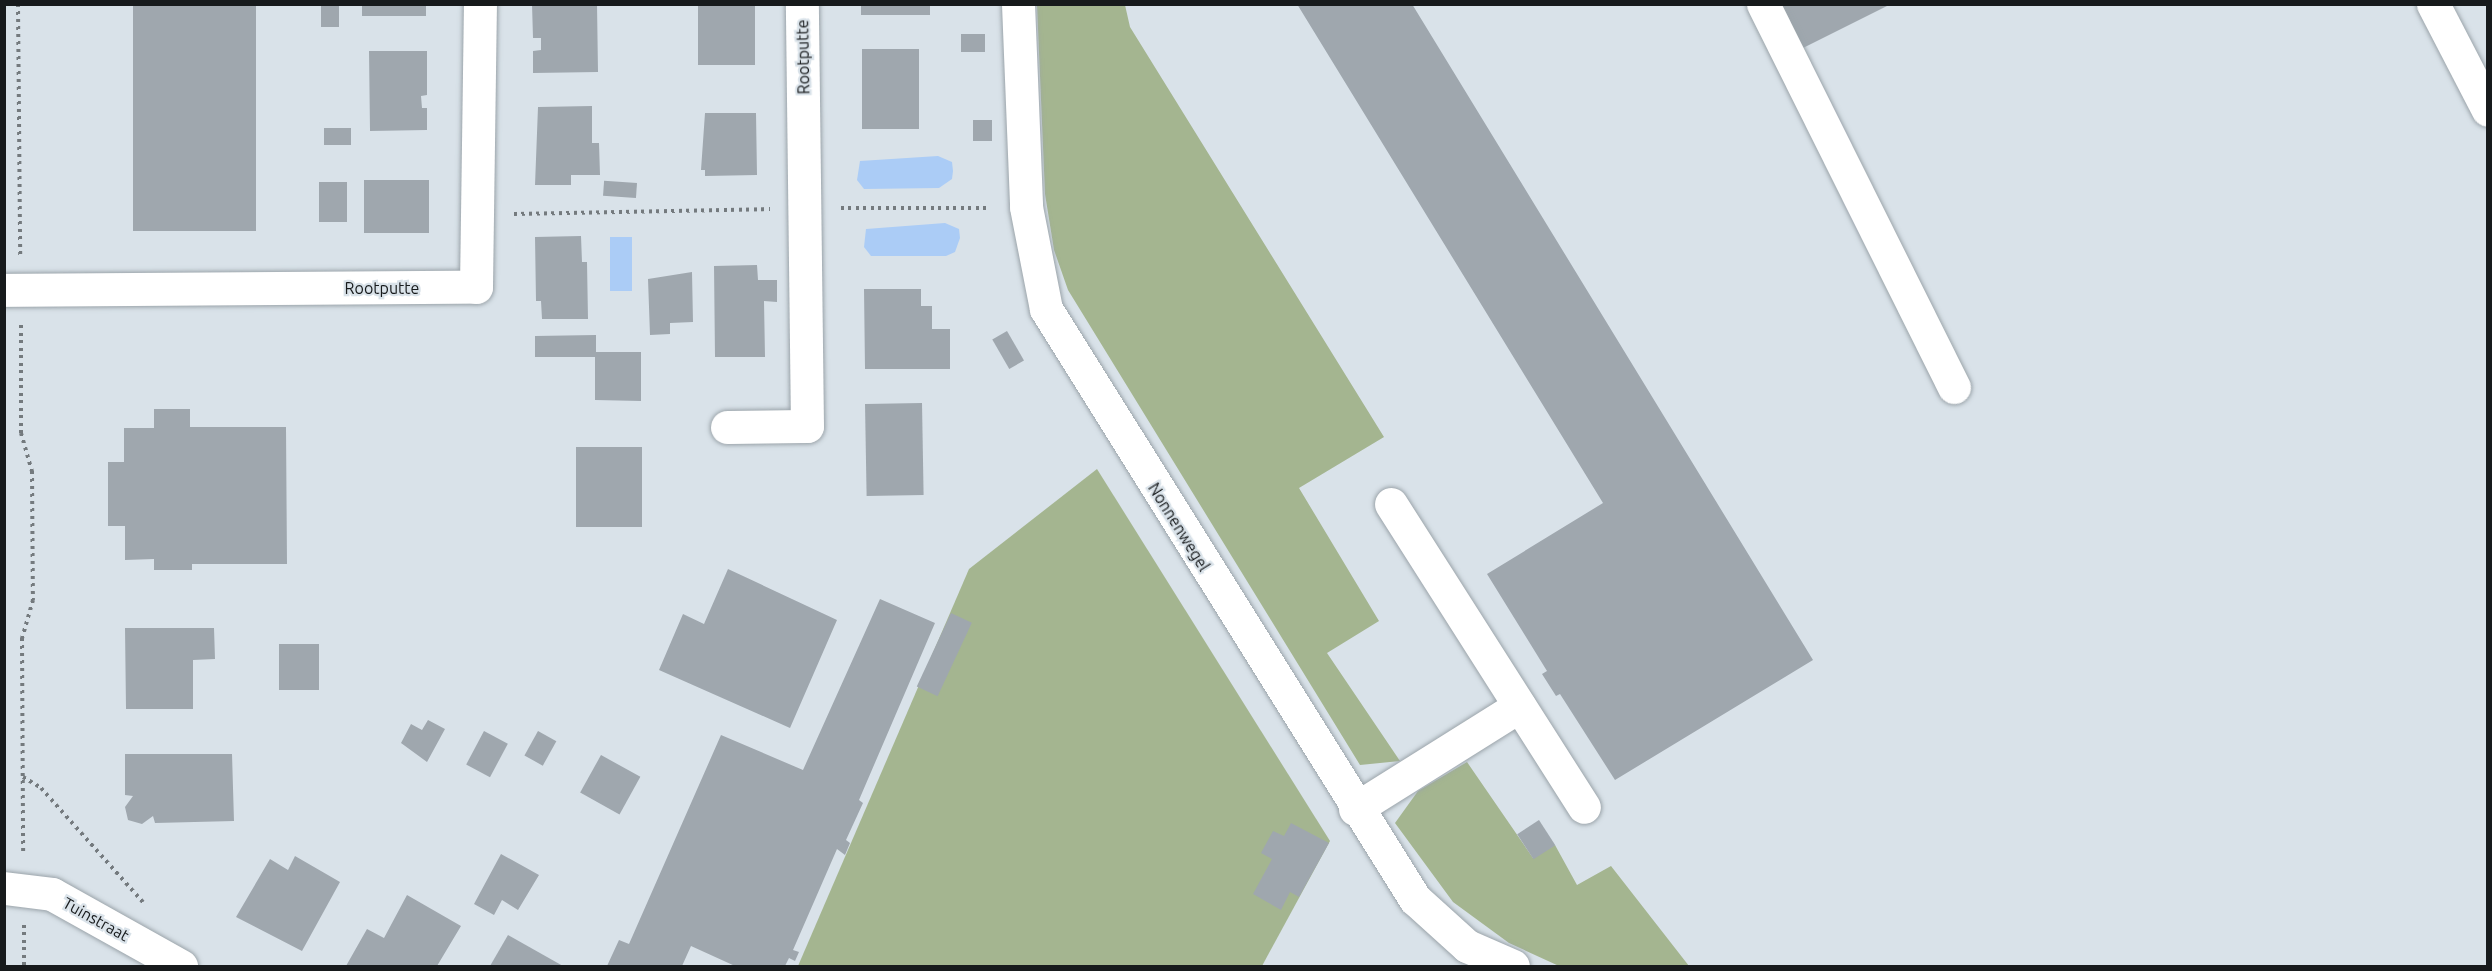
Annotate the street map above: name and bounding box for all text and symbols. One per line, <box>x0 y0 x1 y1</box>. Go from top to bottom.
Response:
street label: Rootputte <box>793 19 813 95</box>
street label: Rootputte <box>345 278 419 298</box>
street label: Nonnenwegel <box>1144 479 1214 575</box>
street label: Tuinstraat <box>60 893 132 945</box>

